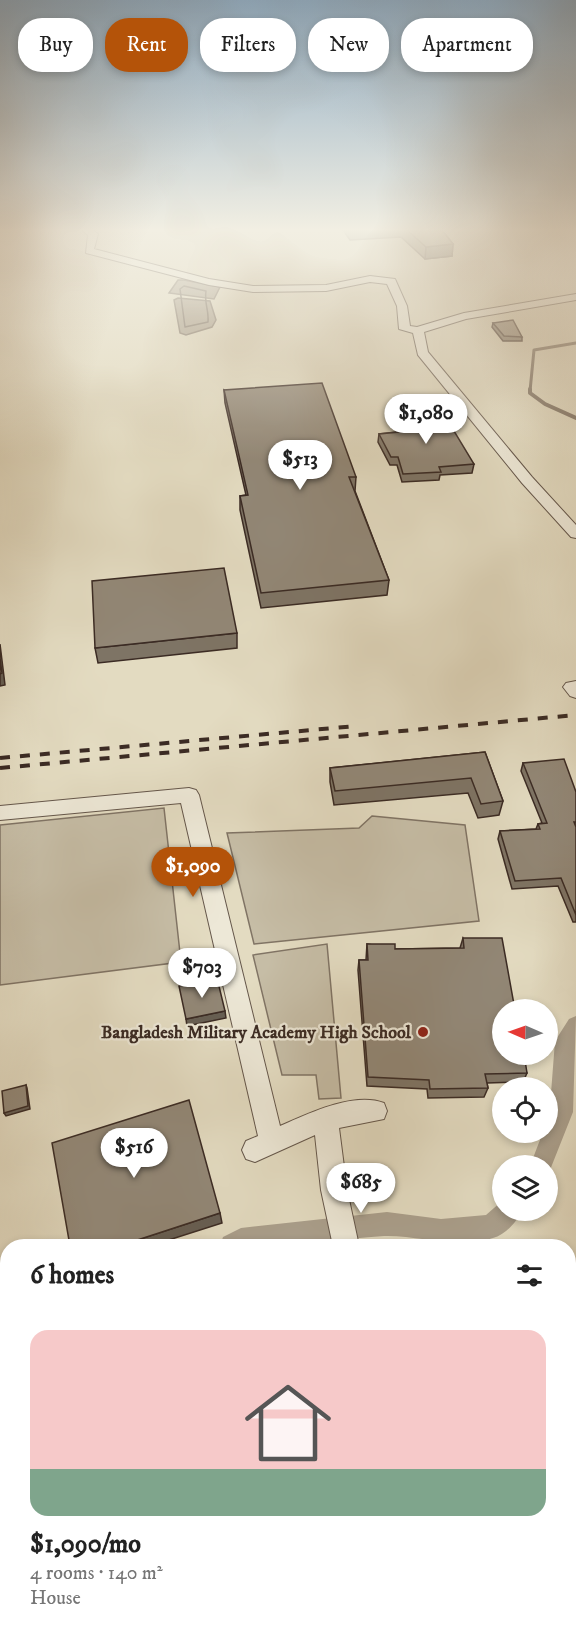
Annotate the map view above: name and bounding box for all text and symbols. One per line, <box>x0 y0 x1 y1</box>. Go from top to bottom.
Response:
chip: Buy <box>18 18 93 72</box>
chip: Rent <box>105 18 188 72</box>
chip: Filters <box>200 18 296 72</box>
chip: New <box>308 18 389 72</box>
chip: Apartment <box>401 18 533 72</box>
pin: $1,080 <box>377 394 475 445</box>
text: $1,080 <box>398 401 454 426</box>
pin: $513 <box>264 440 336 491</box>
text: $513 <box>282 447 318 472</box>
pin: $1,090 <box>144 847 242 898</box>
text: $1,090 <box>165 854 221 879</box>
pin: $703 <box>166 948 238 999</box>
text: $703 <box>182 955 222 980</box>
north arrow <box>492 999 558 1065</box>
map controls <box>492 999 558 1221</box>
place label: Bangladesh Military Academy High School <box>101 1022 412 1044</box>
marker: Bangladesh Military Academy High School <box>416 1025 430 1039</box>
button: locate <box>492 1077 558 1143</box>
pin: $516 <box>98 1128 170 1179</box>
text: $516 <box>115 1135 153 1160</box>
button: layers <box>492 1155 558 1221</box>
pin: $685 <box>325 1163 397 1214</box>
text: $685 <box>340 1170 382 1195</box>
text: 6 homes <box>30 1259 114 1292</box>
icon: filters <box>513 1259 546 1292</box>
icon: home <box>234 1369 342 1477</box>
text: $1,090/mo <box>30 1528 141 1561</box>
text: 4 rooms · 140 m² <box>30 1561 163 1586</box>
text: House <box>30 1586 81 1611</box>

